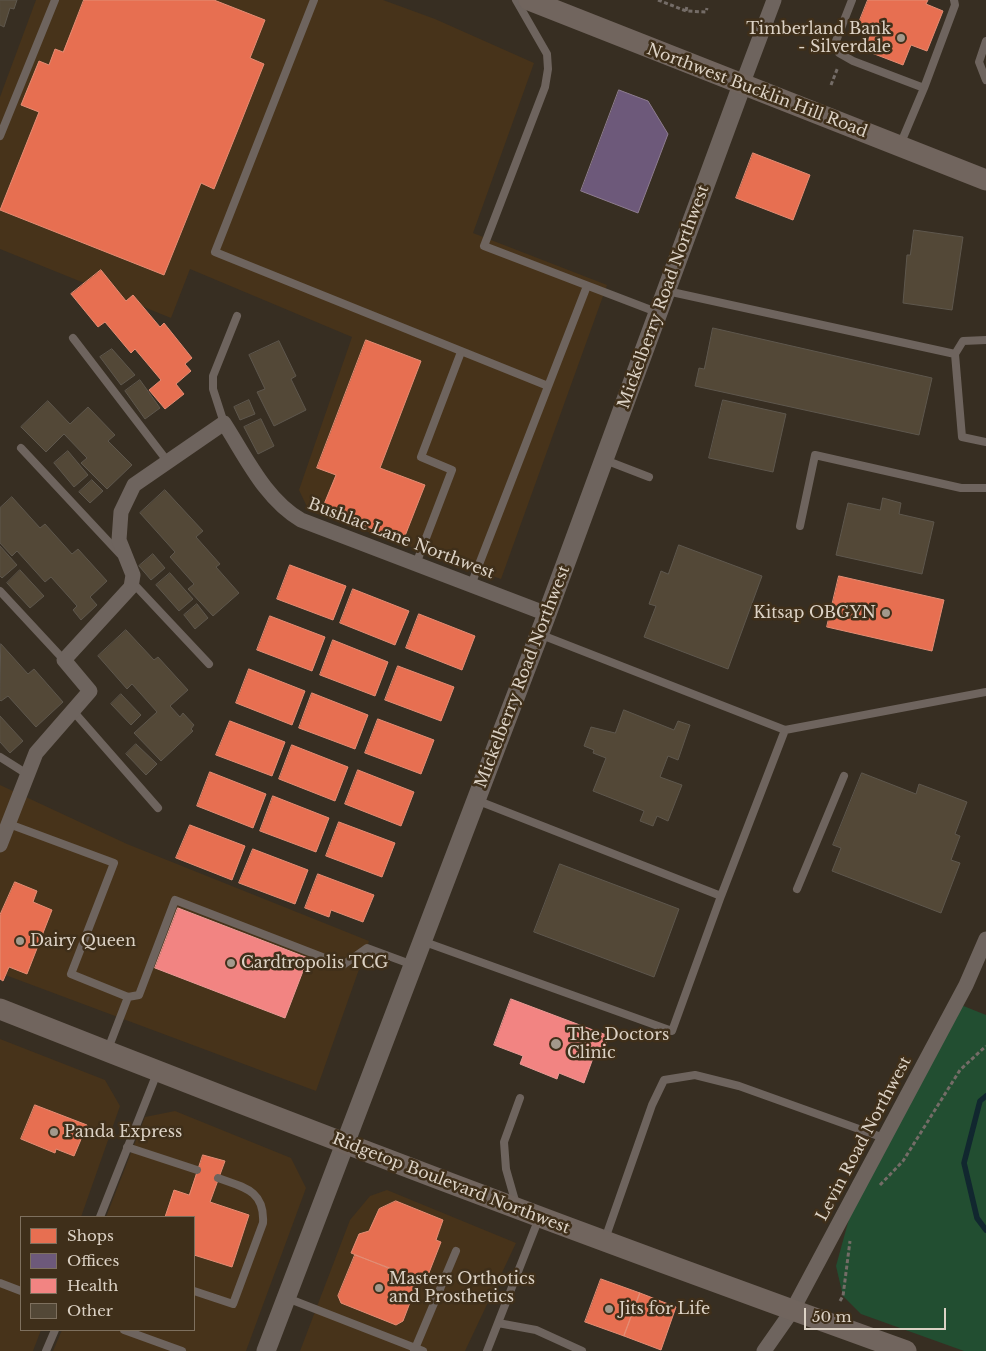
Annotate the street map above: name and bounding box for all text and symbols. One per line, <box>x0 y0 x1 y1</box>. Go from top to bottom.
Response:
place label: Timberland Bank - Silverdale <box>746 19 891 57</box>
marker: Timberland Bank - Silverdale <box>895 32 907 44</box>
street label: Northwest Bucklin Hill Road <box>644 40 870 142</box>
street label: Mickelberry Road Northwest <box>615 183 713 411</box>
street label: Bushlac Lane Northwest <box>305 495 497 583</box>
street label: Mickelberry Road Northwest <box>472 563 574 791</box>
place label: Kitsap OBGYN <box>753 603 876 623</box>
marker: Kitsap OBGYN <box>880 607 892 619</box>
place label: Dairy Queen <box>30 931 136 951</box>
marker: Dairy Queen <box>14 935 26 947</box>
place label: Cardtropolis TCG <box>241 953 388 973</box>
marker: Cardtropolis TCG <box>225 957 237 969</box>
place label: The Doctors Clinic <box>567 1025 669 1063</box>
marker: The Doctors Clinic <box>549 1037 563 1051</box>
street label: Levin Road Northwest <box>813 1054 915 1224</box>
place label: Panda Express <box>64 1122 182 1142</box>
marker: Panda Express <box>48 1126 60 1138</box>
street label: Ridgetop Boulevard Northwest <box>329 1130 573 1238</box>
legend <box>20 1216 195 1331</box>
text: Shops <box>67 1226 114 1245</box>
text: Offices <box>67 1251 119 1270</box>
place label: Masters Orthotics and Prosthetics <box>389 1269 535 1307</box>
text: Health <box>67 1276 118 1295</box>
marker: Masters Orthotics and Prosthetics <box>373 1282 385 1294</box>
scale bar <box>806 1298 948 1330</box>
place label: Jits for Life <box>619 1299 710 1319</box>
text: Other <box>67 1301 113 1320</box>
marker: Jits for Life <box>603 1303 615 1315</box>
text: 50 m <box>812 1307 852 1326</box>

